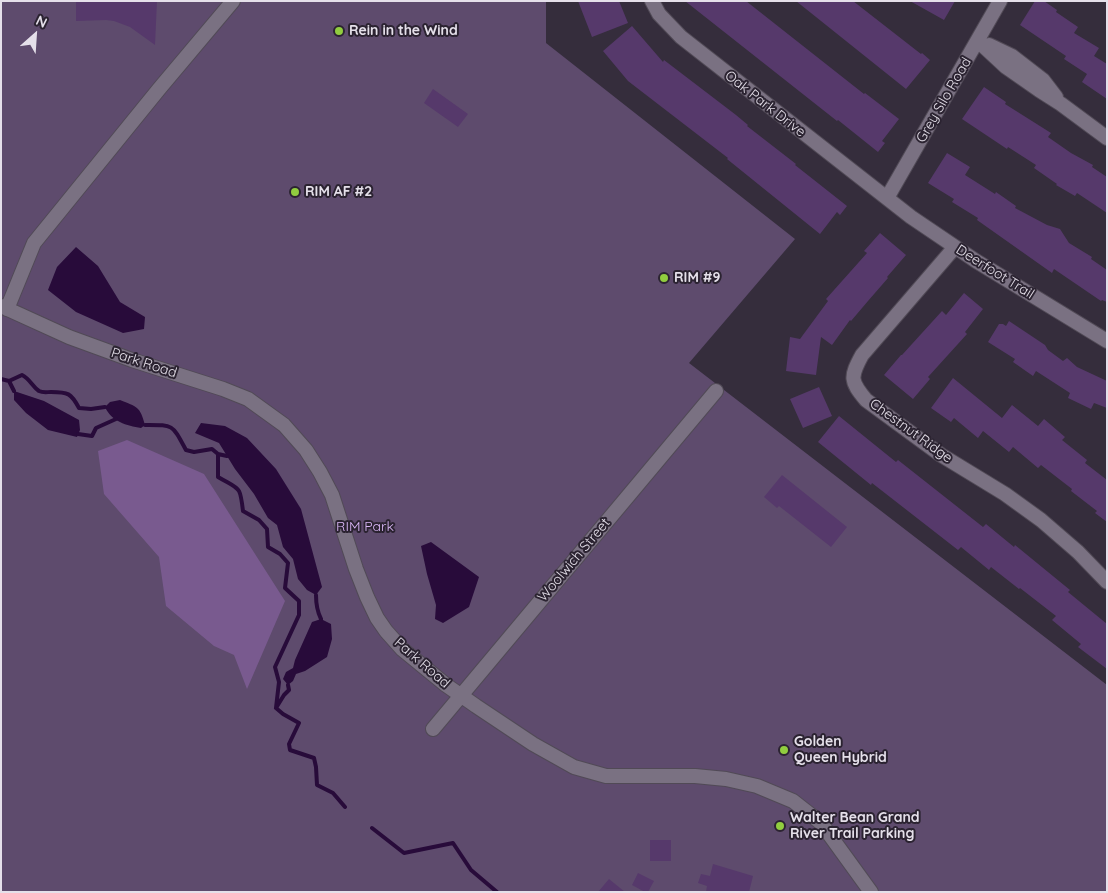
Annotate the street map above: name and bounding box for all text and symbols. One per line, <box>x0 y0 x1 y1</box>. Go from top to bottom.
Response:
north arrow <box>10 10 60 60</box>
text: N <box>33 11 50 32</box>
place label: Rein in the Wind <box>349 23 458 39</box>
marker: Rein in the Wind <box>333 25 345 37</box>
street label: Grey Silo Road <box>913 54 975 146</box>
street label: Oak Park Drive <box>721 67 809 141</box>
place label: RIM AF #2 <box>305 184 372 200</box>
marker: RIM AF #2 <box>289 186 301 198</box>
street label: Deerfoot Trail <box>953 241 1037 303</box>
place label: RIM #9 <box>674 270 721 286</box>
marker: RIM #9 <box>658 272 670 284</box>
street label: Park Road <box>109 344 179 382</box>
street label: Chestnut Ridge <box>866 395 956 467</box>
street label: Woolwich Street <box>534 515 614 605</box>
park label: RIM Park <box>336 519 394 535</box>
street label: Park Road <box>391 634 453 692</box>
place label: Golden Queen Hybrid <box>794 734 887 766</box>
marker: Golden Queen Hybrid <box>778 744 790 756</box>
place label: Walter Bean Grand River Trail Parking <box>790 810 920 842</box>
marker: Walter Bean Grand River Trail Parking <box>774 820 786 832</box>

